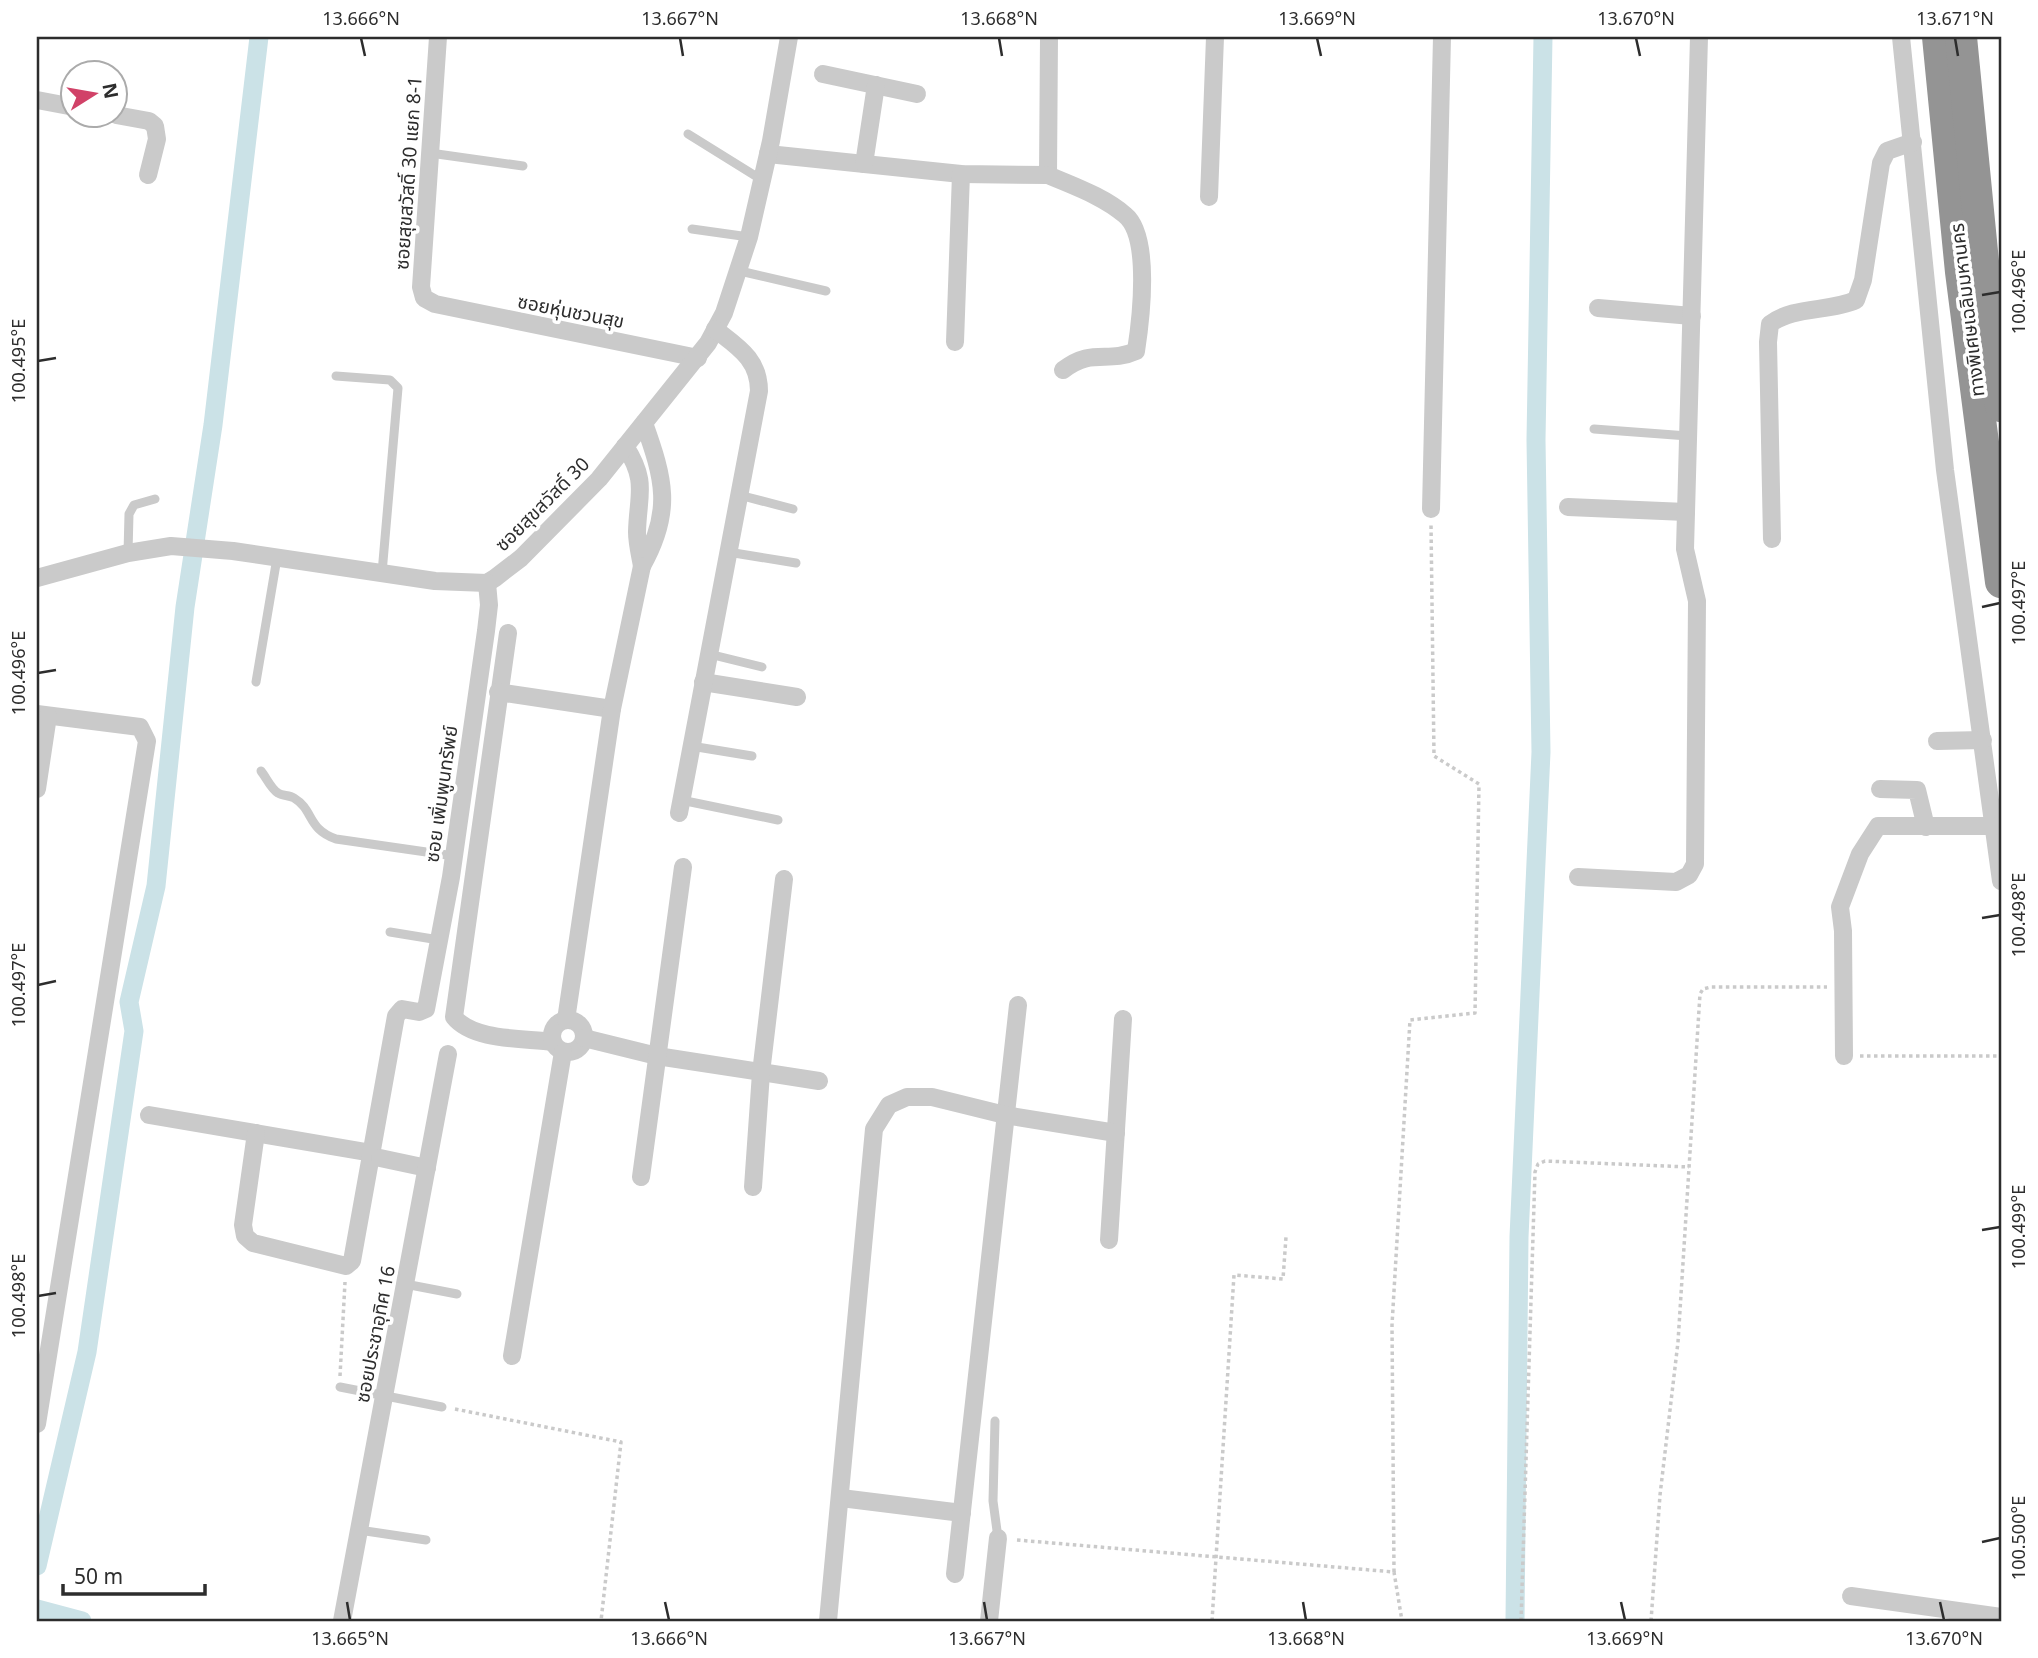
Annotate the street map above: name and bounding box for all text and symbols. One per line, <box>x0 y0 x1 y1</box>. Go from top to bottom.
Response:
text: 13.666°N <box>322 6 400 30</box>
text: 13.667°N <box>641 6 719 30</box>
text: 13.668°N <box>960 6 1038 30</box>
text: 13.669°N <box>1278 6 1356 30</box>
text: 13.670°N <box>1597 6 1675 30</box>
text: 13.671°N <box>1916 6 1994 30</box>
north arrow <box>60 60 130 130</box>
street label: ซอยสุขสวัสดิ์ 30 แยก 8-1 <box>388 75 428 271</box>
text: N <box>96 81 125 101</box>
street label: ทางพิเศษเฉลิมมหานคร <box>1943 222 1991 398</box>
text: 100.496°E <box>2006 250 2030 334</box>
street label: ซอยหุ่นชวนสุข <box>515 288 627 334</box>
text: 100.495°E <box>6 319 30 403</box>
street label: ซอยสุขสวัสดิ์ 30 <box>489 451 595 557</box>
text: 100.497°E <box>2006 561 2030 645</box>
text: 100.496°E <box>6 631 30 715</box>
street label: ซอย เพิ่มพูนทรัพย์ <box>419 724 463 864</box>
text: 100.498°E <box>2006 873 2030 957</box>
text: 100.497°E <box>6 943 30 1027</box>
text: 100.499°E <box>2006 1185 2030 1269</box>
text: 100.498°E <box>6 1254 30 1338</box>
street label: ซอยประชาอุทิศ 16 <box>349 1263 401 1405</box>
text: 100.500°E <box>2006 1496 2030 1580</box>
scale bar <box>63 1553 205 1597</box>
text: 50 m <box>74 1562 123 1590</box>
text: 13.665°N <box>311 1626 389 1650</box>
text: 13.666°N <box>630 1626 708 1650</box>
text: 13.667°N <box>948 1626 1026 1650</box>
text: 13.668°N <box>1267 1626 1345 1650</box>
text: 13.669°N <box>1586 1626 1664 1650</box>
text: 13.670°N <box>1905 1626 1983 1650</box>

